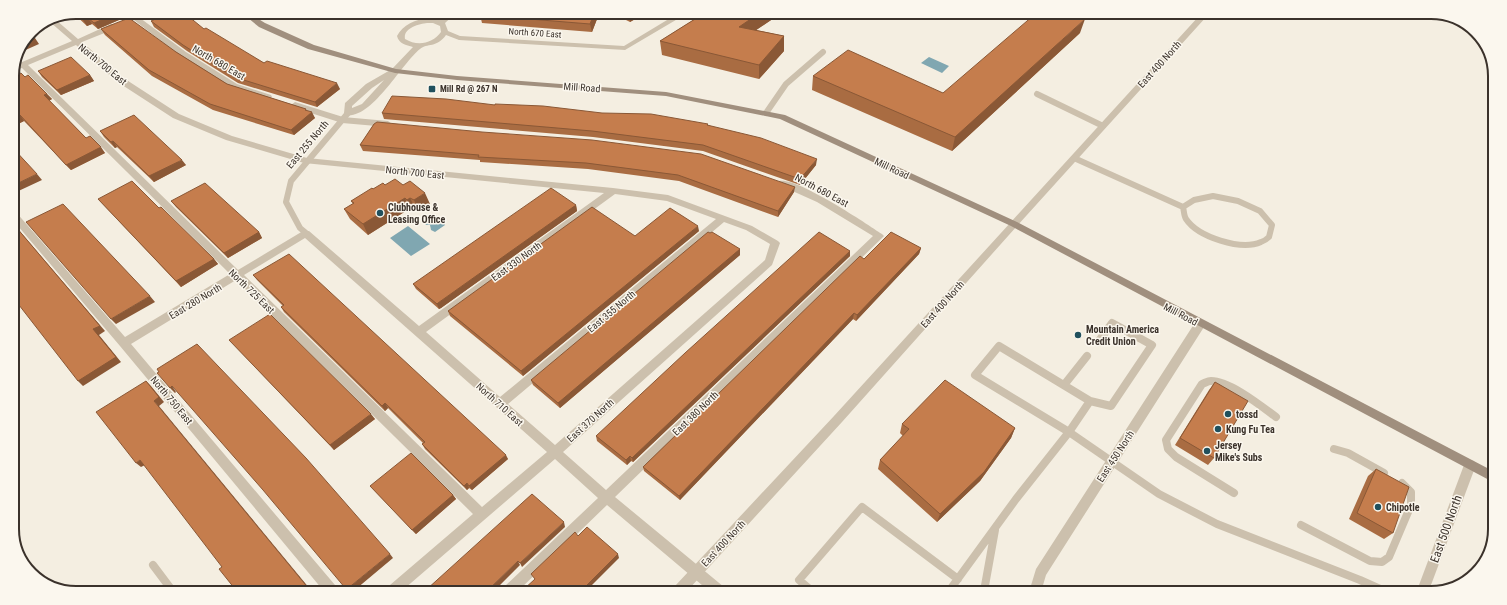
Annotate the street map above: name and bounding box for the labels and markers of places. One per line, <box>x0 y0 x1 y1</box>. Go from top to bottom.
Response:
marker: Mill Rd @ 267 N <box>427 84 437 94</box>
place label: Mill Rd @ 267 N <box>440 84 497 94</box>
place label: Clubhouse & Leasing Office <box>388 202 445 225</box>
marker: Clubhouse & Leasing Office <box>375 208 385 218</box>
place label: Mountain America Credit Union <box>1086 324 1159 347</box>
marker: Mountain America Credit Union <box>1073 330 1083 340</box>
marker: tossd <box>1223 409 1233 419</box>
place label: tossd <box>1236 409 1258 420</box>
marker: Kung Fu Tea <box>1213 424 1223 434</box>
place label: Kung Fu Tea <box>1226 424 1275 435</box>
place label: Jersey Mike's Subs <box>1215 440 1263 463</box>
marker: Jersey Mike's Subs <box>1202 446 1212 456</box>
marker: Chipotle <box>1373 502 1383 512</box>
place label: Chipotle <box>1386 502 1420 513</box>

